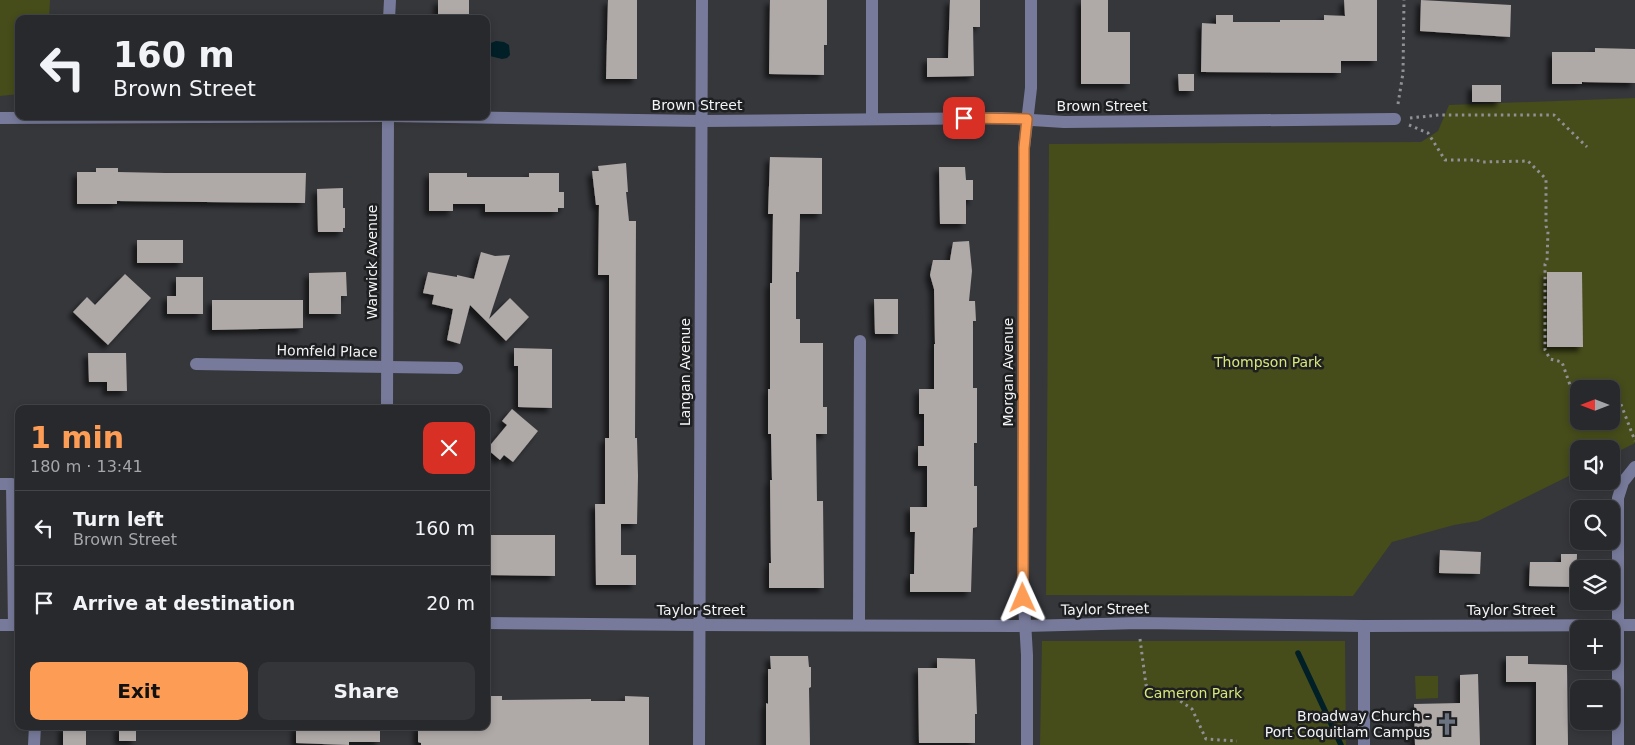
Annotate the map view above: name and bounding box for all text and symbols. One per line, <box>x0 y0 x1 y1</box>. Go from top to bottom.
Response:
icon: left <box>30 35 95 100</box>
text: 160 m <box>113 35 235 75</box>
text: Brown Street <box>113 76 256 101</box>
street label: Brown Street <box>652 97 743 113</box>
pin <box>943 97 985 139</box>
street label: Brown Street <box>1057 98 1148 114</box>
icon: arrive <box>950 104 978 132</box>
street label: Warwick Avenue <box>364 205 380 319</box>
street label: Langan Avenue <box>677 318 693 426</box>
street label: Morgan Avenue <box>1000 318 1016 426</box>
street label: Homfeld Place <box>277 342 377 360</box>
park label: Thompson Park <box>1213 354 1323 370</box>
north arrow <box>1570 380 1620 430</box>
map controls <box>1570 380 1620 730</box>
text: 1 min <box>30 420 124 455</box>
button: close <box>423 422 475 474</box>
button: sound <box>1570 440 1620 490</box>
text: 180 m · 13:41 <box>30 457 143 476</box>
button: search <box>1570 500 1620 550</box>
text: Turn left <box>73 508 164 530</box>
icon: left <box>30 514 58 542</box>
text: 160 m <box>414 517 475 539</box>
text: Brown Street <box>73 530 177 549</box>
button: layers <box>1570 560 1620 610</box>
position arrow <box>996 571 1048 623</box>
icon: arrive <box>30 589 58 617</box>
text: Arrive at destination <box>73 592 295 614</box>
text: 20 m <box>426 592 475 614</box>
street label: Taylor Street <box>1060 600 1150 618</box>
street label: Taylor Street <box>656 602 746 618</box>
street label: Taylor Street <box>1466 602 1556 618</box>
button: + <box>1570 620 1620 670</box>
button: Exit <box>30 662 248 720</box>
button: Share <box>258 662 475 720</box>
button: − <box>1570 680 1620 730</box>
park label: Cameron Park <box>1144 685 1243 701</box>
place label: Broadway Church - Port Coquitlam Campus <box>1265 708 1430 740</box>
church icon: Broadway Church - Port Coquitlam Campus <box>1434 711 1460 737</box>

